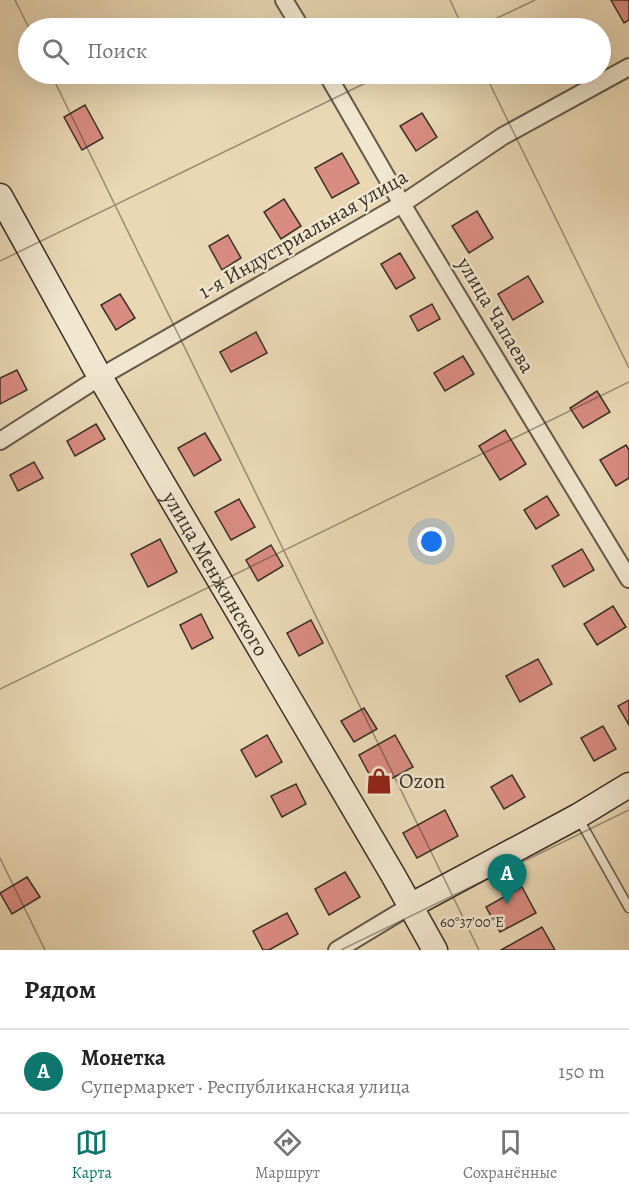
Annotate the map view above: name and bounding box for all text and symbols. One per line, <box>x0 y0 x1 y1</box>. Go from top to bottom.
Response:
search box <box>18 18 611 84</box>
icon: search <box>39 35 72 68</box>
text: Поиск <box>87 36 147 66</box>
street label: 1-я Индустриальная улица <box>193 162 413 305</box>
street label: улица Чапаева <box>450 251 542 378</box>
street label: улица Менжинского <box>156 485 275 661</box>
your location <box>417 527 446 556</box>
shop icon: Ozon <box>364 766 394 796</box>
place label: Ozon <box>399 767 445 795</box>
pin: A <box>488 854 526 904</box>
text: 60°37'00"E <box>440 912 504 932</box>
text: Рядом <box>24 972 96 1007</box>
text: Монетка <box>81 1043 165 1073</box>
text: A <box>37 1058 50 1085</box>
text: 150 m <box>558 1058 605 1085</box>
text: Супермаркет · Республиканская улица <box>81 1073 410 1100</box>
tab: Карта <box>72 1126 112 1184</box>
tab: Маршрут <box>255 1126 320 1184</box>
tab: Сохранённые <box>463 1126 557 1184</box>

